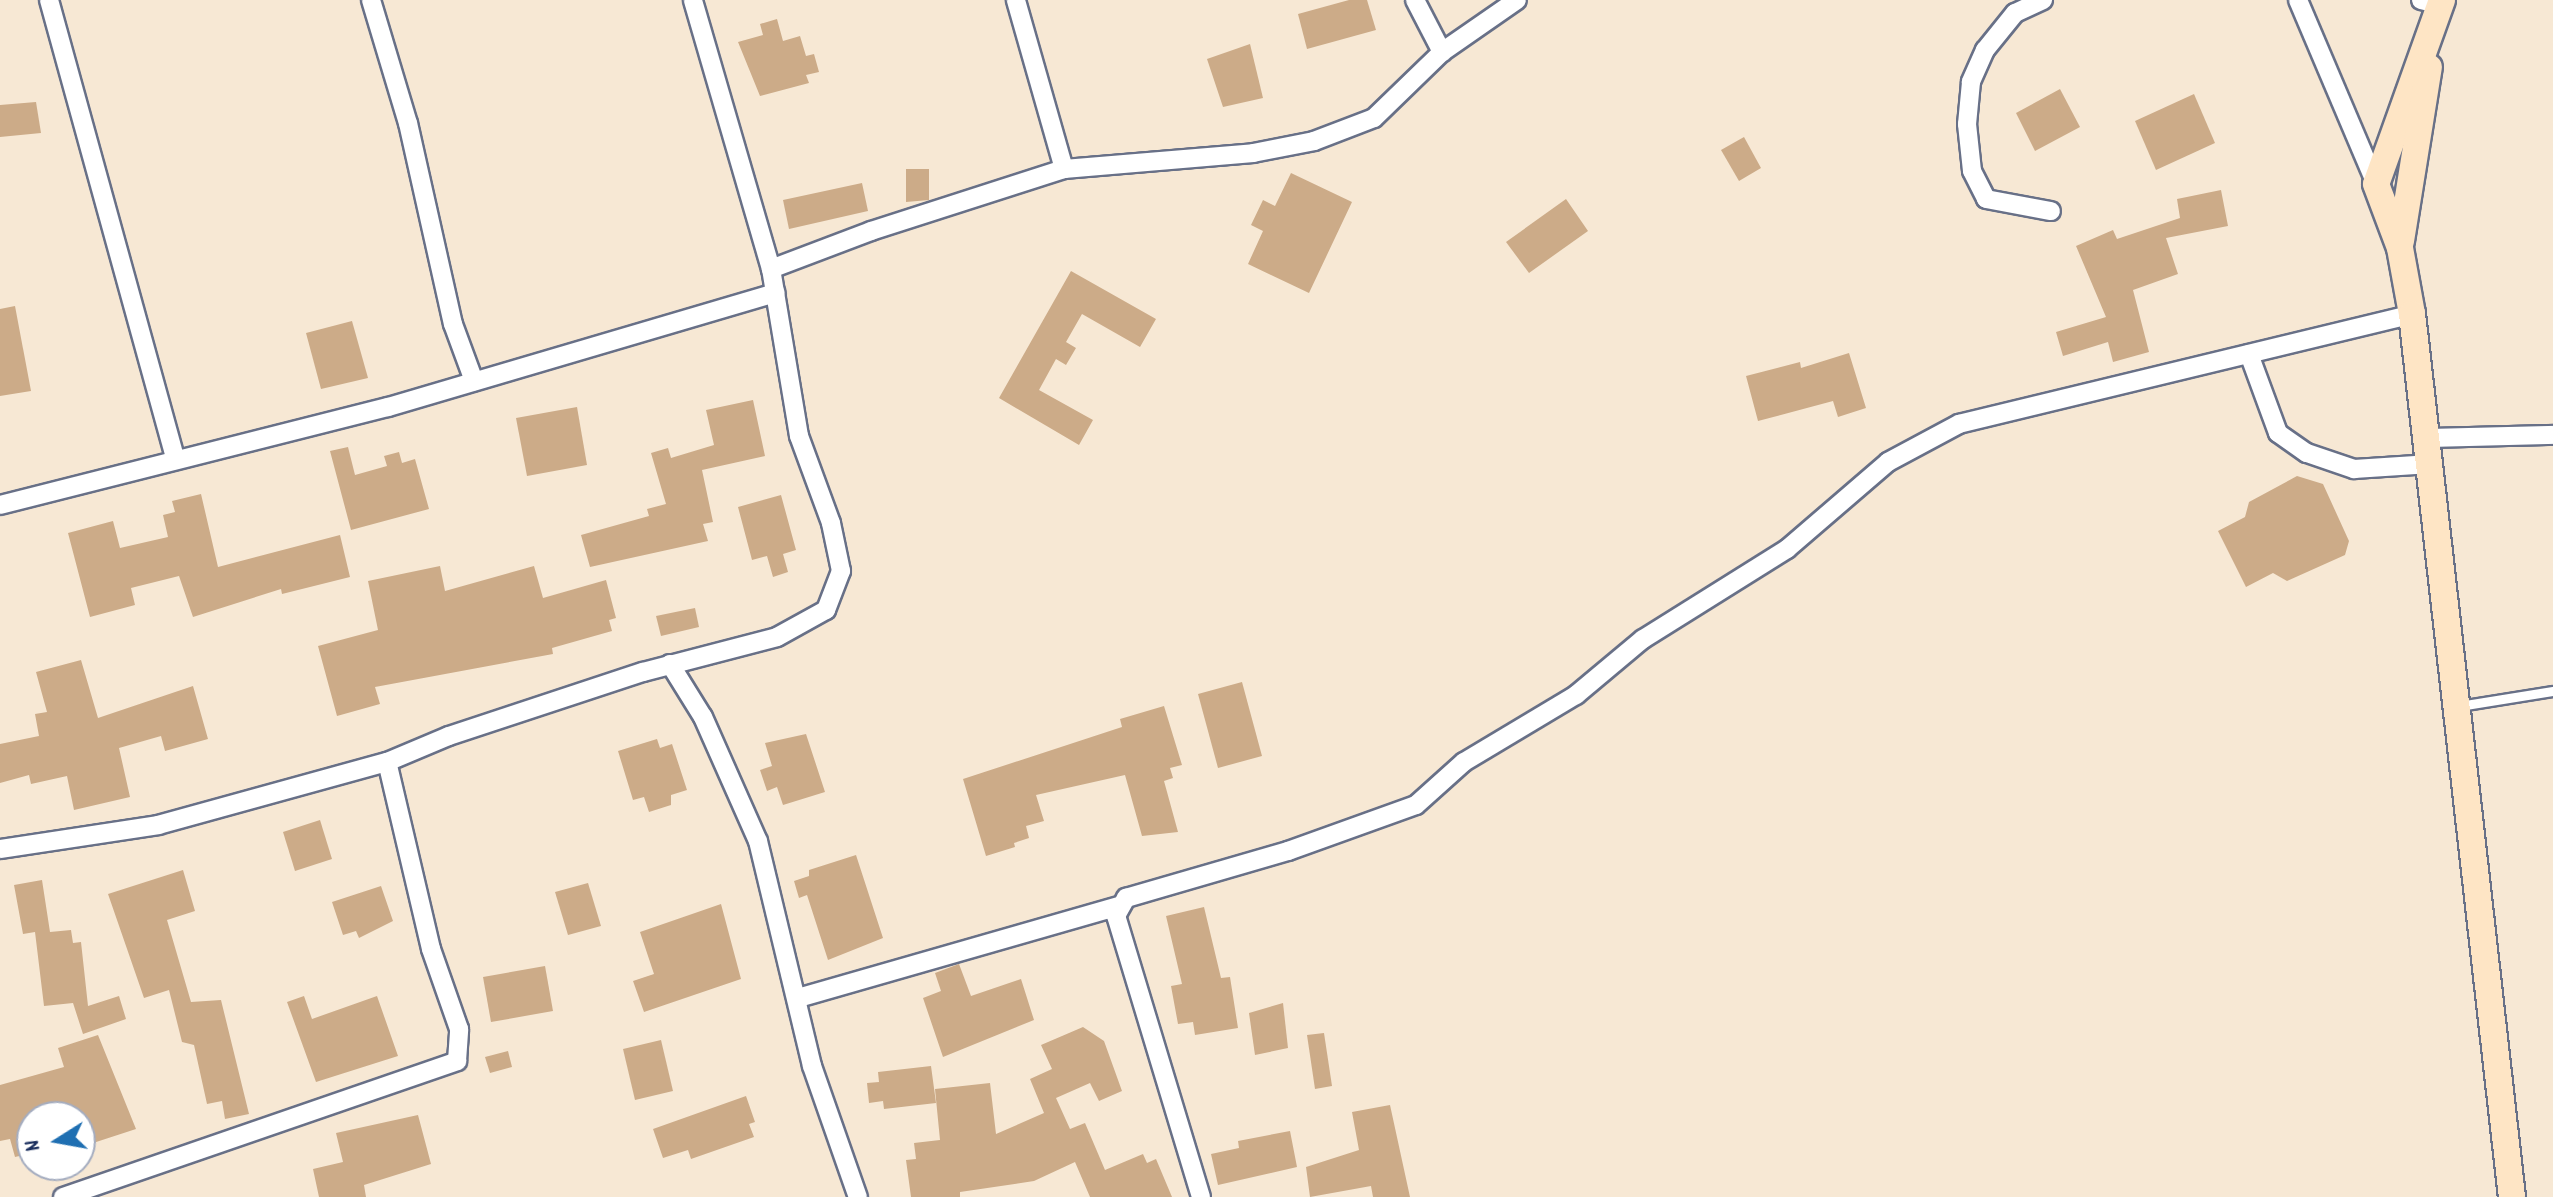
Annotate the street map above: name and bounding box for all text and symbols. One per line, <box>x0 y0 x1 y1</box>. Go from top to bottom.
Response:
north arrow <box>16 1101 96 1181</box>
text: N <box>18 1137 50 1154</box>

